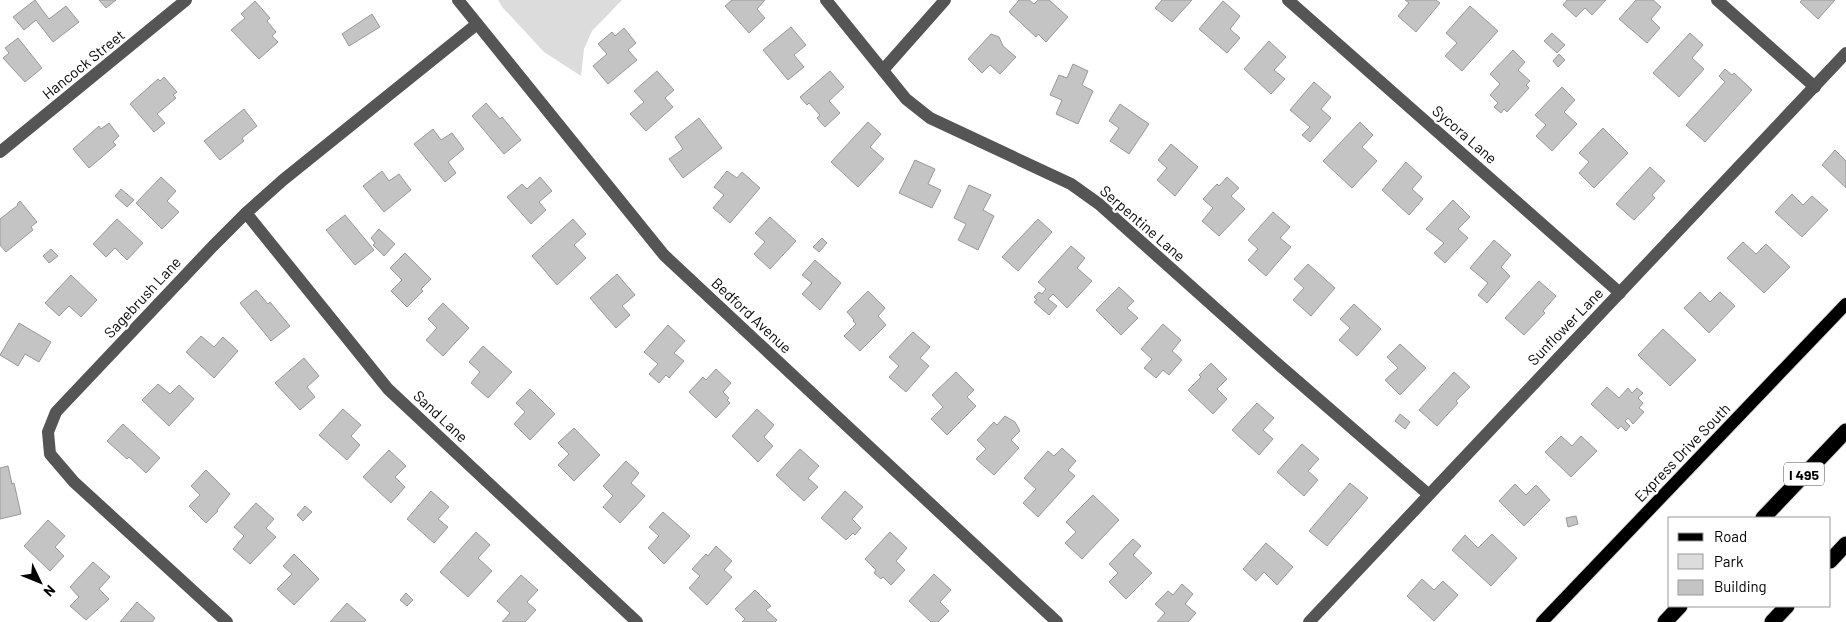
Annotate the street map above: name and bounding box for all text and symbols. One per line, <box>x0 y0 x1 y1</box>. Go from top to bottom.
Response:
street label: Hancock Street <box>38 25 128 103</box>
street label: Sycora Lane <box>1429 101 1501 167</box>
street label: Serpentine Lane <box>1097 181 1189 265</box>
street label: Sagebrush Lane <box>100 253 184 341</box>
street label: Bedford Avenue <box>708 273 796 357</box>
street label: Sunflower Lane <box>1524 284 1606 368</box>
street label: Sand Lane <box>410 386 472 446</box>
street label: Express Drive South <box>1630 399 1734 505</box>
road number: I 495 <box>1784 462 1824 486</box>
legend <box>1668 517 1831 607</box>
text: Road <box>1714 527 1747 545</box>
text: Park <box>1714 552 1744 570</box>
north arrow <box>15 557 65 607</box>
text: Building <box>1714 577 1767 595</box>
text: N <box>40 582 59 600</box>

